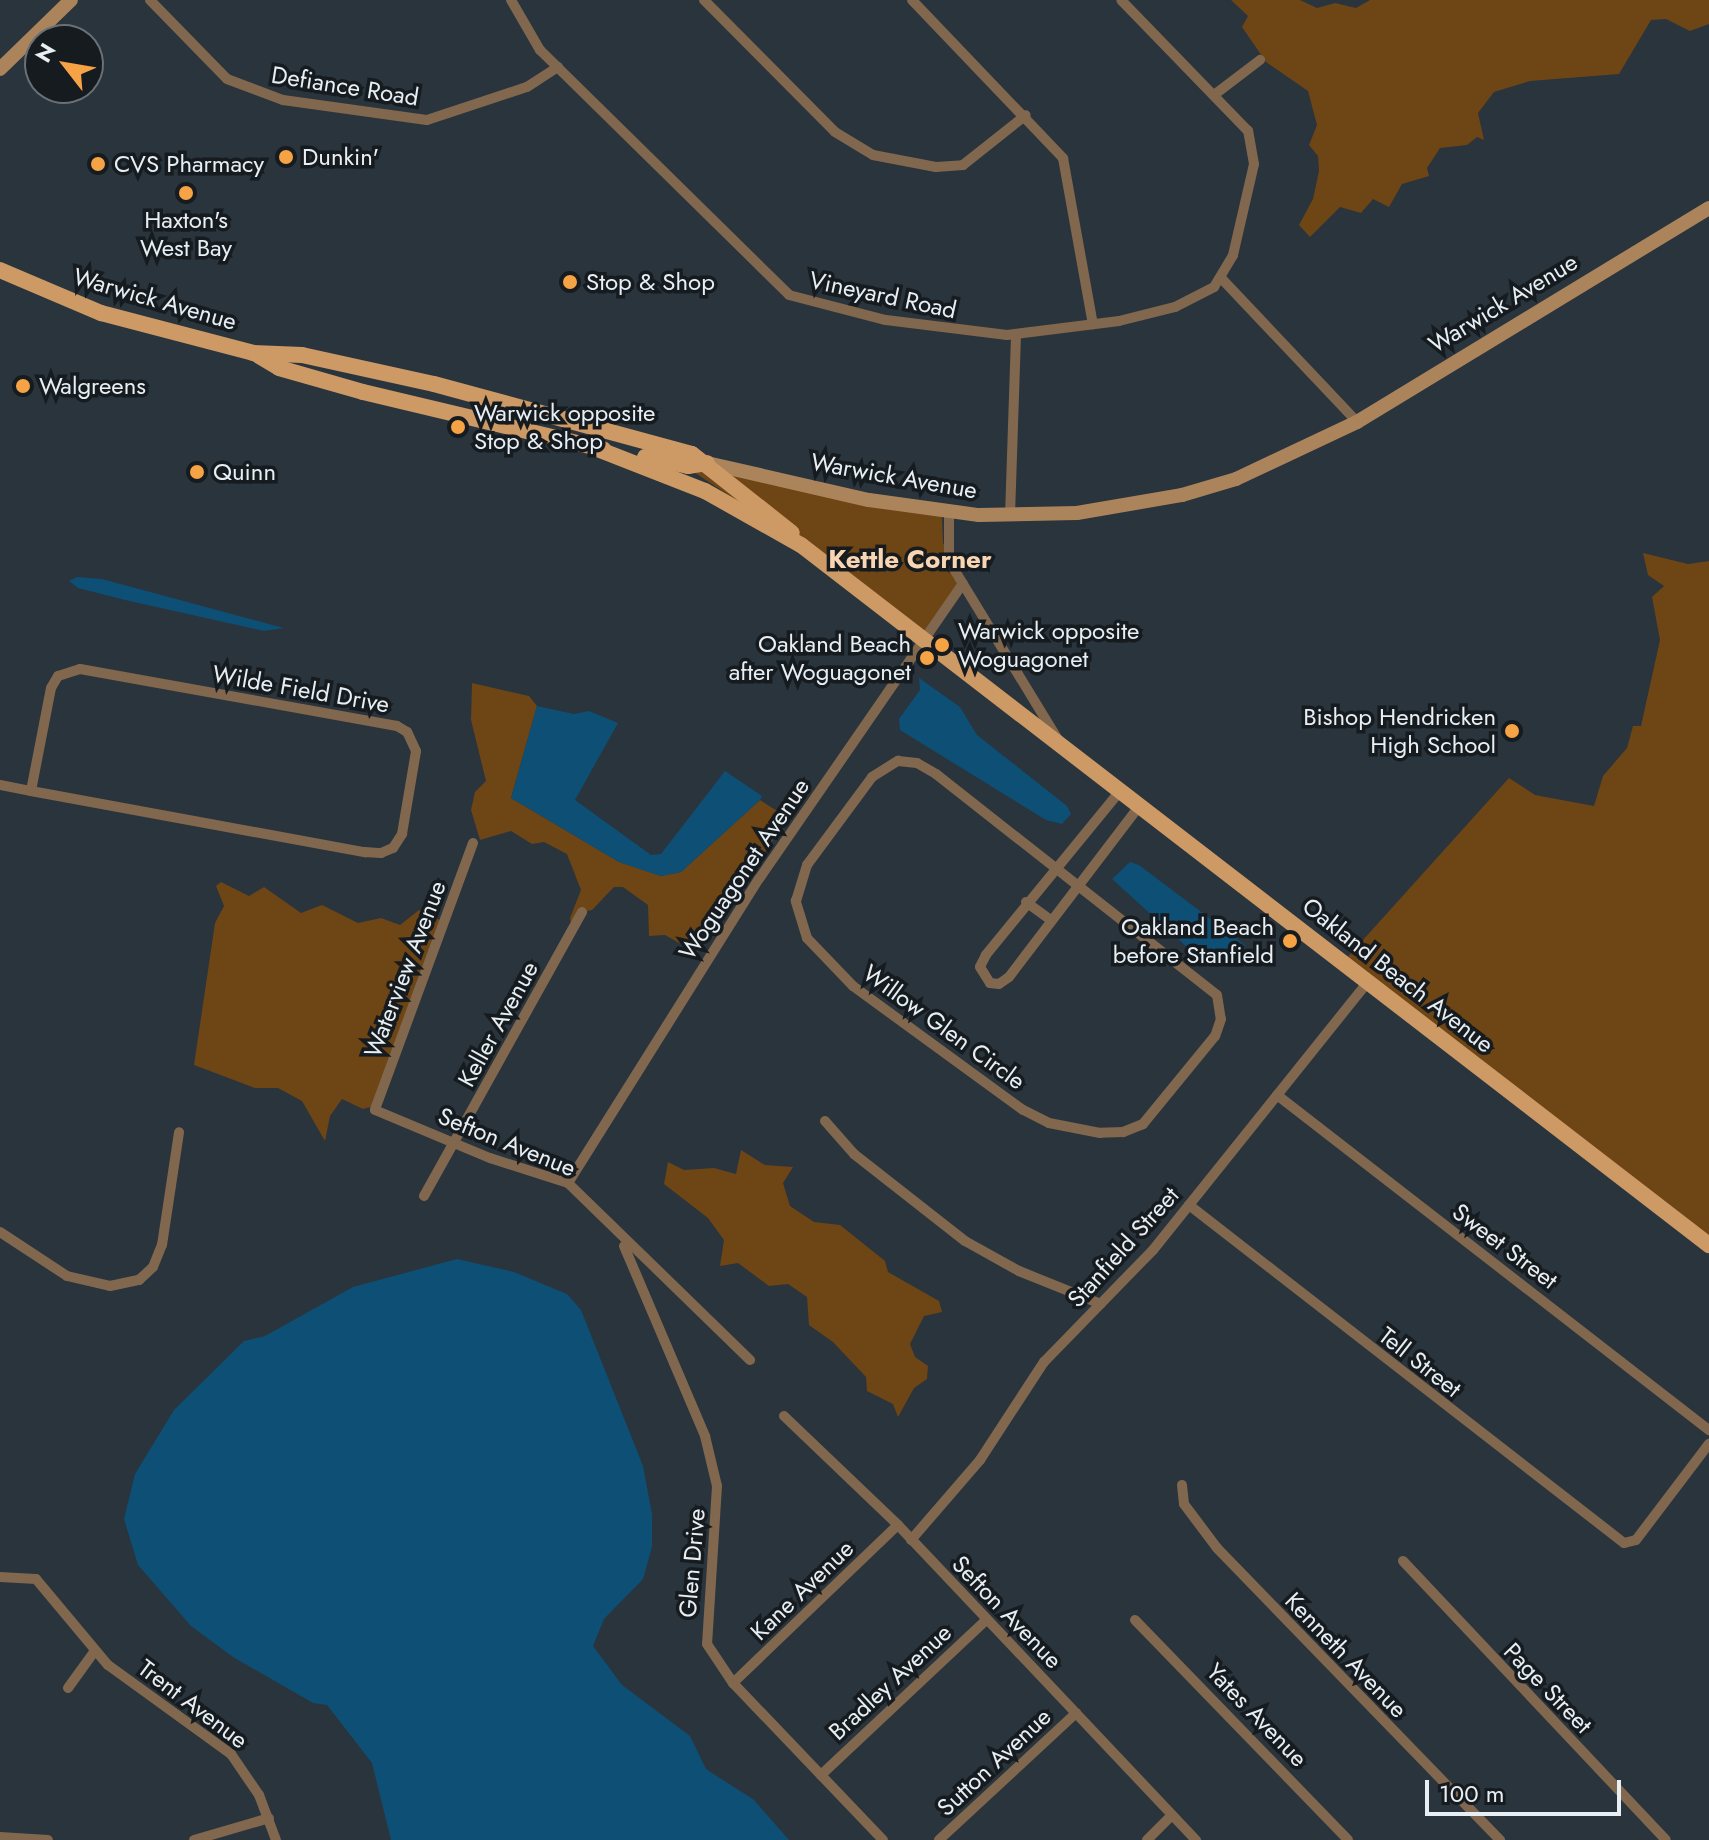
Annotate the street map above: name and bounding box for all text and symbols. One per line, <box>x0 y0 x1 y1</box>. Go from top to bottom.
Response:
north arrow <box>24 24 104 104</box>
text: N <box>27 37 63 68</box>
street label: Defiance Road <box>269 60 421 112</box>
place label: Dunkin' <box>302 143 379 171</box>
marker: Dunkin' <box>277 148 295 166</box>
place label: CVS Pharmacy <box>114 150 264 178</box>
marker: CVS Pharmacy <box>89 155 107 173</box>
marker: Haxton's West Bay <box>177 184 195 202</box>
place label: Haxton's West Bay <box>140 206 232 262</box>
street label: Warwick Avenue <box>1423 247 1583 359</box>
street label: Warwick Avenue <box>70 262 240 336</box>
street label: Vineyard Road <box>807 265 959 325</box>
place label: Stop & Shop <box>586 268 715 296</box>
marker: Stop & Shop <box>561 273 579 291</box>
place label: Walgreens <box>39 372 146 400</box>
marker: Walgreens <box>14 377 32 395</box>
place label: Warwick opposite Stop & Shop <box>474 399 655 455</box>
marker: Warwick opposite Stop & Shop <box>449 418 467 436</box>
street label: Warwick Avenue <box>809 447 979 505</box>
place label: Quinn <box>213 458 276 486</box>
marker: Quinn <box>188 463 206 481</box>
district label: Kettle Corner <box>828 544 992 576</box>
place label: Warwick opposite Woguagonet <box>958 617 1139 673</box>
place label: Oakland Beach after Woguagonet <box>729 630 911 686</box>
marker: Warwick opposite Woguagonet <box>933 636 951 654</box>
marker: Oakland Beach after Woguagonet <box>918 649 936 667</box>
street label: Wilde Field Drive <box>210 659 392 719</box>
place label: Bishop Hendricken High School <box>1303 703 1496 759</box>
marker: Bishop Hendricken High School <box>1503 722 1521 740</box>
street label: Woguagonet Avenue <box>673 773 815 965</box>
street label: Waterview Avenue <box>358 877 452 1061</box>
street label: Oakland Beach Avenue <box>1297 891 1499 1059</box>
place label: Oakland Beach before Stanfield <box>1113 913 1274 969</box>
marker: Oakland Beach before Stanfield <box>1281 932 1299 950</box>
street label: Keller Avenue <box>452 956 544 1092</box>
street label: Willow Glen Circle <box>857 958 1031 1096</box>
street label: Sefton Avenue <box>434 1101 580 1183</box>
street label: Stanfield Street <box>1061 1181 1185 1313</box>
street label: Sweet Street <box>1447 1197 1563 1295</box>
street label: Tell Street <box>1373 1321 1467 1403</box>
street label: Glen Drive <box>673 1507 711 1619</box>
street label: Kane Avenue <box>745 1534 859 1646</box>
street label: Sefton Avenue <box>946 1550 1068 1674</box>
street label: Kenneth Avenue <box>1279 1586 1413 1724</box>
street label: Bradley Avenue <box>823 1618 957 1746</box>
street label: Page Street <box>1498 1637 1598 1739</box>
street label: Trent Avenue <box>133 1653 253 1755</box>
street label: Yates Avenue <box>1201 1657 1313 1773</box>
street label: Sutton Avenue <box>931 1702 1057 1822</box>
scale bar <box>1429 1764 1625 1814</box>
text: 100 m <box>1439 1776 1505 1811</box>

